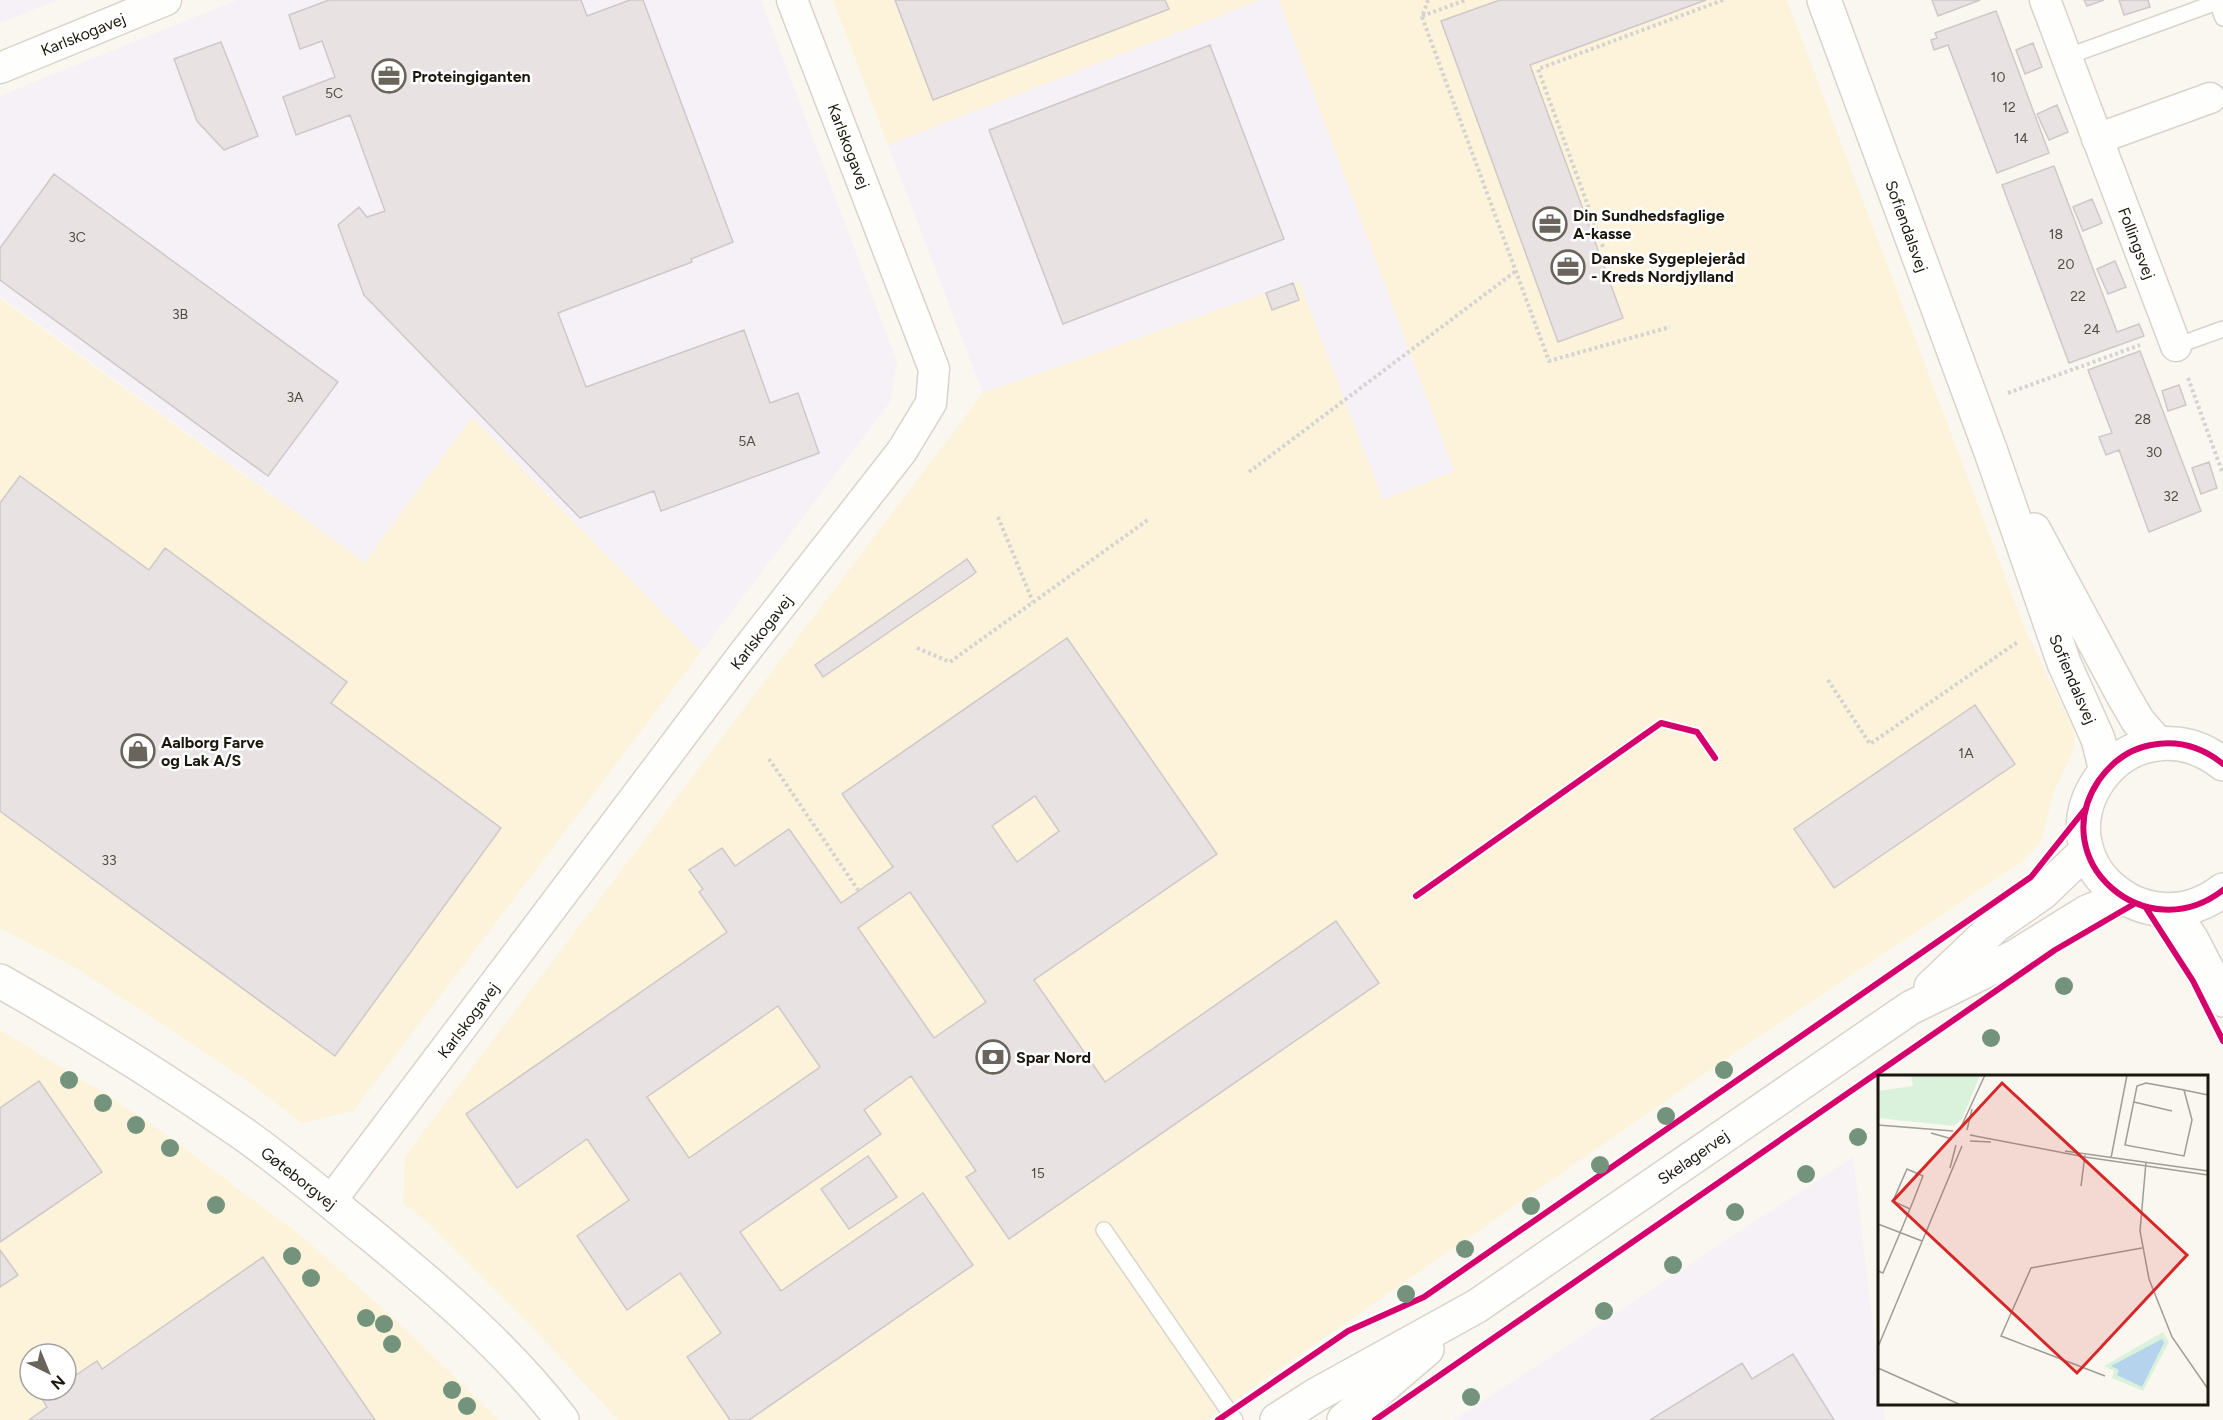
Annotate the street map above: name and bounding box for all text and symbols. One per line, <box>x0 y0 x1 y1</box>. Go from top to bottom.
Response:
street label: Karlskogavej <box>38 9 128 60</box>
office icon: Proteingiganten <box>371 58 407 94</box>
place label: Proteingiganten <box>412 67 531 86</box>
house number: 10 <box>1991 69 2005 86</box>
house number: 5C <box>325 85 343 102</box>
house number: 12 <box>2002 99 2016 116</box>
street label: Karlskogavej <box>824 101 873 191</box>
house number: 14 <box>2014 130 2029 147</box>
street label: Sofiendalsvej <box>1881 178 1932 275</box>
street label: Follingsvej <box>2114 204 2159 282</box>
office icon: Din Sundhedsfaglige A-kasse <box>1532 206 1568 242</box>
place label: Din Sundhedsfaglige A-kasse <box>1573 206 1725 243</box>
house number: 18 <box>2049 226 2063 243</box>
house number: 3C <box>68 229 86 246</box>
office icon: Danske Sygeplejeråd - Kreds Nordjylland <box>1550 249 1586 285</box>
place label: Danske Sygeplejeråd - Kreds Nordjylland <box>1591 249 1745 286</box>
house number: 20 <box>2058 256 2074 273</box>
house number: 22 <box>2070 288 2086 305</box>
house number: 3B <box>172 306 188 323</box>
house number: 24 <box>2084 321 2101 338</box>
house number: 3A <box>286 389 304 406</box>
house number: 28 <box>2135 411 2151 428</box>
house number: 5A <box>738 433 756 450</box>
house number: 30 <box>2146 444 2162 461</box>
house number: 32 <box>2163 488 2179 505</box>
street label: Karlskogavej <box>726 591 796 673</box>
street label: Sofiendalsvej <box>2045 631 2100 727</box>
shop icon: Aalborg Farve og Lak A/S <box>120 733 156 769</box>
place label: Aalborg Farve og Lak A/S <box>161 733 264 770</box>
house number: 1A <box>1958 745 1974 762</box>
house number: 33 <box>101 852 117 869</box>
street label: Karlskogavej <box>434 979 503 1062</box>
bank icon: Spar Nord <box>975 1039 1011 1075</box>
place label: Spar Nord <box>1016 1048 1091 1067</box>
inset map <box>1878 1075 2208 1405</box>
street label: Skelagervej <box>1654 1126 1733 1189</box>
street label: Gøteborgvej <box>257 1143 340 1214</box>
house number: 15 <box>1031 1165 1045 1182</box>
north arrow <box>18 1342 78 1402</box>
text: N <box>47 1371 69 1394</box>

